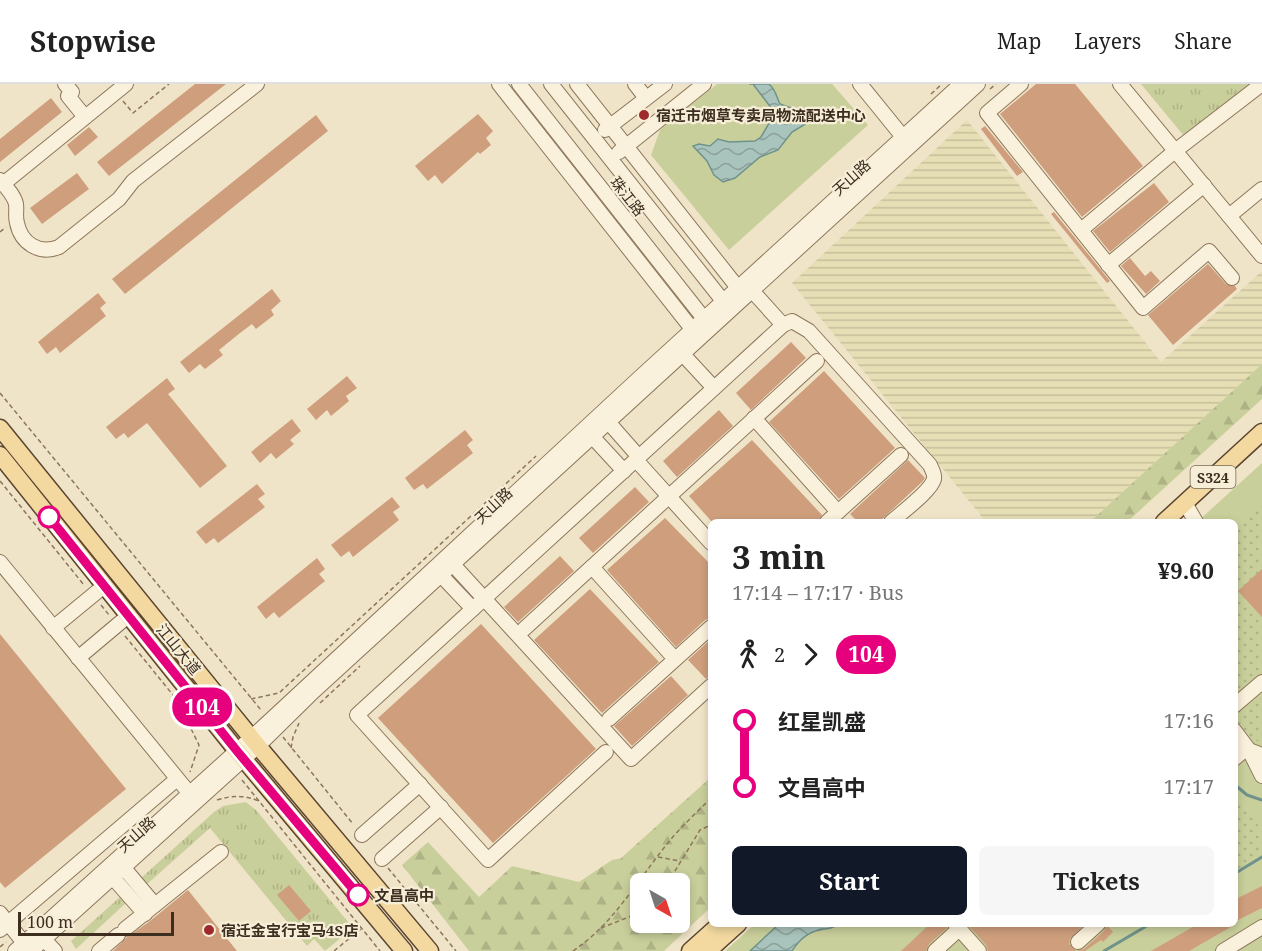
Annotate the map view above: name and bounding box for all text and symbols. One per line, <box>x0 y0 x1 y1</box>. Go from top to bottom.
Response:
text: Stopwise <box>30 22 156 60</box>
text: Map <box>997 27 1041 55</box>
text: Layers <box>1074 27 1141 55</box>
text: Share <box>1174 27 1232 55</box>
place label: 宿迁市烟草专卖局物流配送中心 <box>656 105 866 125</box>
marker: 宿迁市烟草专卖局物流配送中心 <box>637 108 651 122</box>
street label: 天山路 <box>828 155 874 199</box>
street label: 珠江路 <box>606 172 650 220</box>
road number: S324 <box>1190 466 1236 488</box>
street label: 天山路 <box>470 482 516 528</box>
unlabelled marker <box>38 506 60 528</box>
text: 3 min <box>732 534 825 579</box>
text: ¥9.60 <box>1158 555 1214 585</box>
text: 17:14 – 17:17 · Bus <box>732 579 903 606</box>
street label: 江山大道 <box>152 619 206 679</box>
icon: walk <box>732 638 765 671</box>
icon: forward <box>794 638 827 671</box>
text: 104 <box>848 640 884 668</box>
text: 2 <box>774 641 785 668</box>
line badge: 104 <box>168 688 236 726</box>
text: 104 <box>184 693 220 721</box>
text: 红星凯盛 <box>778 706 866 736</box>
text: 17:16 <box>1164 707 1214 734</box>
text: 文昌高中 <box>778 772 866 802</box>
text: 17:17 <box>1164 773 1214 800</box>
street label: 天山路 <box>113 812 159 856</box>
button: Start <box>732 846 967 915</box>
button: Tickets <box>979 846 1214 915</box>
north arrow <box>630 873 690 933</box>
map controls <box>630 873 690 933</box>
marker: 文昌高中 <box>347 884 369 906</box>
place label: 文昌高中 <box>374 885 434 905</box>
scale bar <box>18 909 174 936</box>
text: 100 m <box>27 911 73 933</box>
place label: 宿迁金宝行宝马4S店 <box>221 920 358 940</box>
marker: 宿迁金宝行宝马4S店 <box>202 923 216 937</box>

